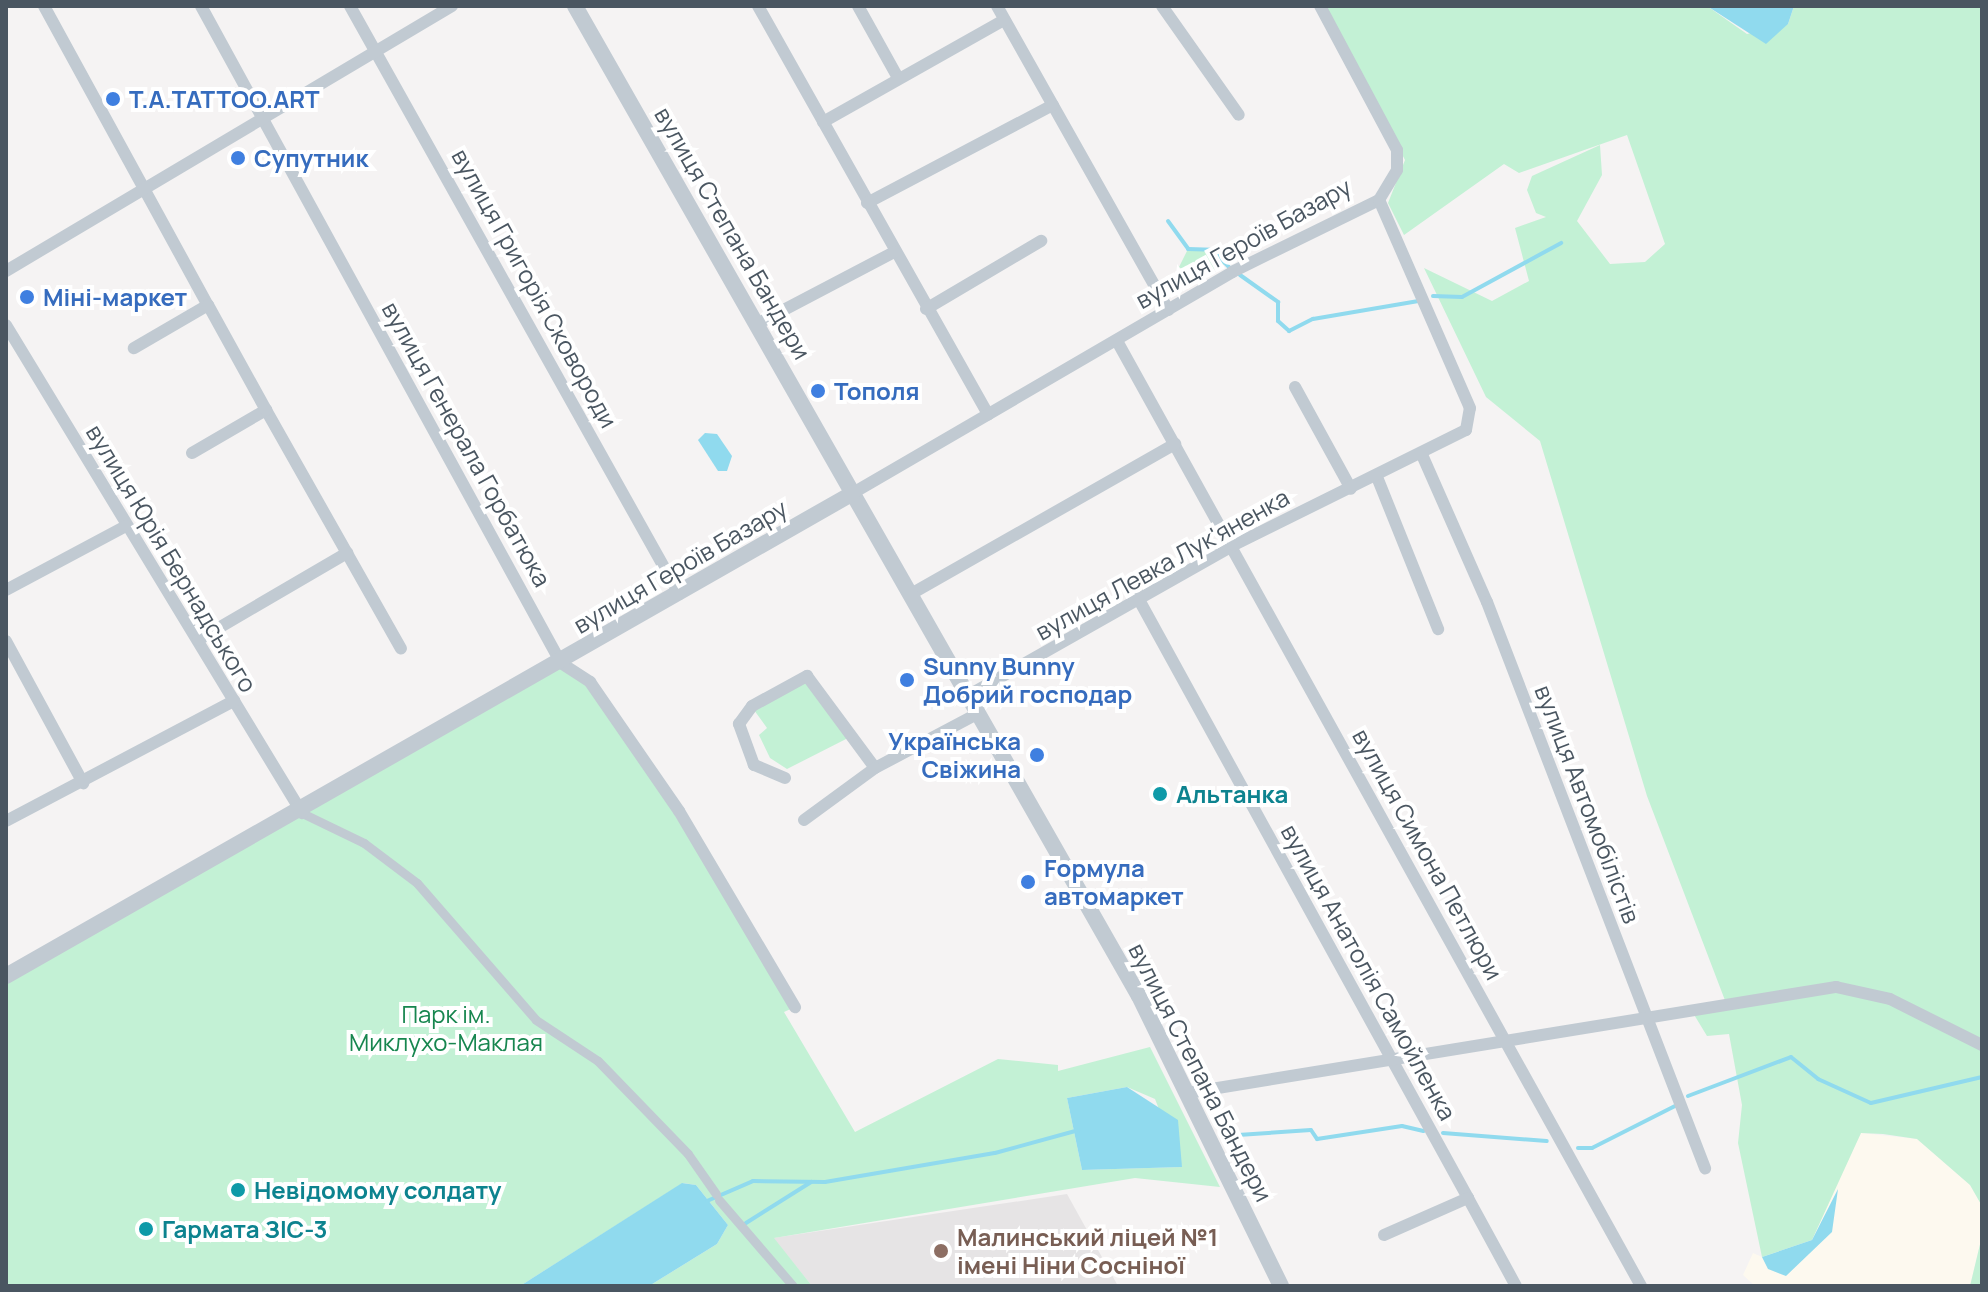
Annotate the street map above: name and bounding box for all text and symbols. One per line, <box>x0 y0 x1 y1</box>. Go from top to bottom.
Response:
place label: T.A.TATTOO.ART <box>129 85 320 113</box>
marker: T.A.TATTOO.ART <box>104 90 122 108</box>
street label: вулиця Степана Бандери <box>649 102 817 364</box>
place label: Супутник <box>254 144 368 172</box>
street label: вулиця Григорія Сковороди <box>446 144 624 432</box>
marker: Супутник <box>229 149 247 167</box>
street label: вулиця Героїв Базару <box>1130 172 1356 314</box>
place label: Міні-маркет <box>43 283 187 311</box>
marker: Міні-маркет <box>18 288 36 306</box>
street label: вулиця Генерала Горбатюка <box>377 297 557 591</box>
place label: Тополя <box>834 377 919 405</box>
marker: Тополя <box>809 382 827 400</box>
street label: вулиця Юрія Бернадського <box>81 419 263 697</box>
street label: вулиця Левка Лук'яненка <box>1030 482 1294 646</box>
street label: вулиця Героїв Базару <box>568 493 792 639</box>
place label: Sunny Bunny Добрий господар <box>923 652 1132 708</box>
marker: Sunny Bunny Добрий господар <box>898 671 916 689</box>
street label: вулиця Автомобілістів <box>1529 681 1647 927</box>
street label: вулиця Симона Петлюри <box>1347 724 1509 984</box>
place label: Українська Свіжина <box>888 727 1021 783</box>
marker: Українська Свіжина <box>1028 746 1046 764</box>
place label: Альтанка <box>1176 780 1288 808</box>
marker: Альтанка <box>1151 785 1169 803</box>
street label: вулиця Анатолія Самойленка <box>1275 819 1463 1125</box>
place label: Fормула автомаркет <box>1044 854 1184 910</box>
marker: Fормула автомаркет <box>1019 873 1037 891</box>
street label: вулиця Степана Бандери <box>1123 938 1279 1206</box>
park label: Парк ім. Миклухо-Маклая <box>349 1000 543 1056</box>
place label: Невідомому солдату <box>254 1176 501 1204</box>
marker: Невідомому солдату <box>229 1181 247 1199</box>
place label: Гармата ЗІС-3 <box>162 1215 327 1243</box>
marker: Гармата ЗІС-3 <box>137 1220 155 1238</box>
place label: Малинський ліцей №1 імені Ніни Сосніної <box>957 1223 1218 1279</box>
marker: Малинський ліцей №1 імені Ніни Сосніної <box>932 1242 950 1260</box>

